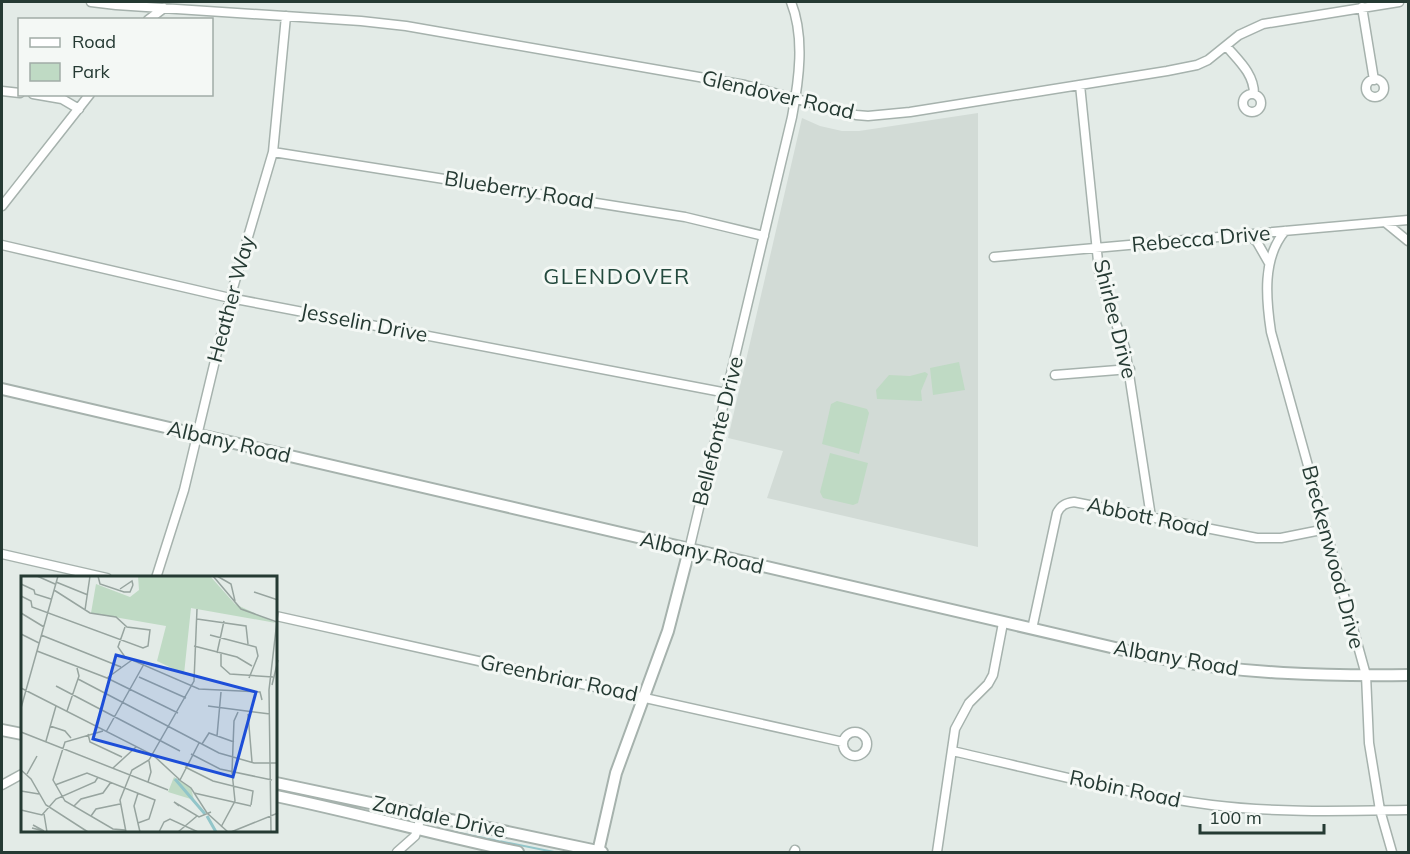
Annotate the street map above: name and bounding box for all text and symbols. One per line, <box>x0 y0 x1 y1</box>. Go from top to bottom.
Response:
legend <box>18 18 213 96</box>
text: Road <box>72 30 116 53</box>
text: Park <box>72 60 111 83</box>
street label: Glendover Road <box>700 64 857 124</box>
street label: Blueberry Road <box>443 164 596 214</box>
street label: Rebecca Drive <box>1131 219 1271 257</box>
street label: Heather Way <box>201 233 259 365</box>
street label: Shirlee Drive <box>1089 256 1143 381</box>
district label: GLENDOVER <box>543 262 691 290</box>
street label: Jesselin Drive <box>298 297 430 347</box>
street label: Bellefonte Drive <box>686 353 748 508</box>
street label: Albany Road <box>165 414 294 468</box>
street label: Breckenwood Drive <box>1297 462 1371 651</box>
street label: Abbott Road <box>1085 490 1212 542</box>
street label: Albany Road <box>638 525 767 579</box>
inset map <box>21 576 278 833</box>
street label: Albany Road <box>1112 633 1240 681</box>
street label: Greenbriar Road <box>478 648 640 706</box>
street label: Robin Road <box>1067 764 1183 813</box>
street label: Zandale Drive <box>370 789 508 843</box>
scale bar <box>1200 797 1324 835</box>
text: 100 m <box>1209 806 1262 829</box>

